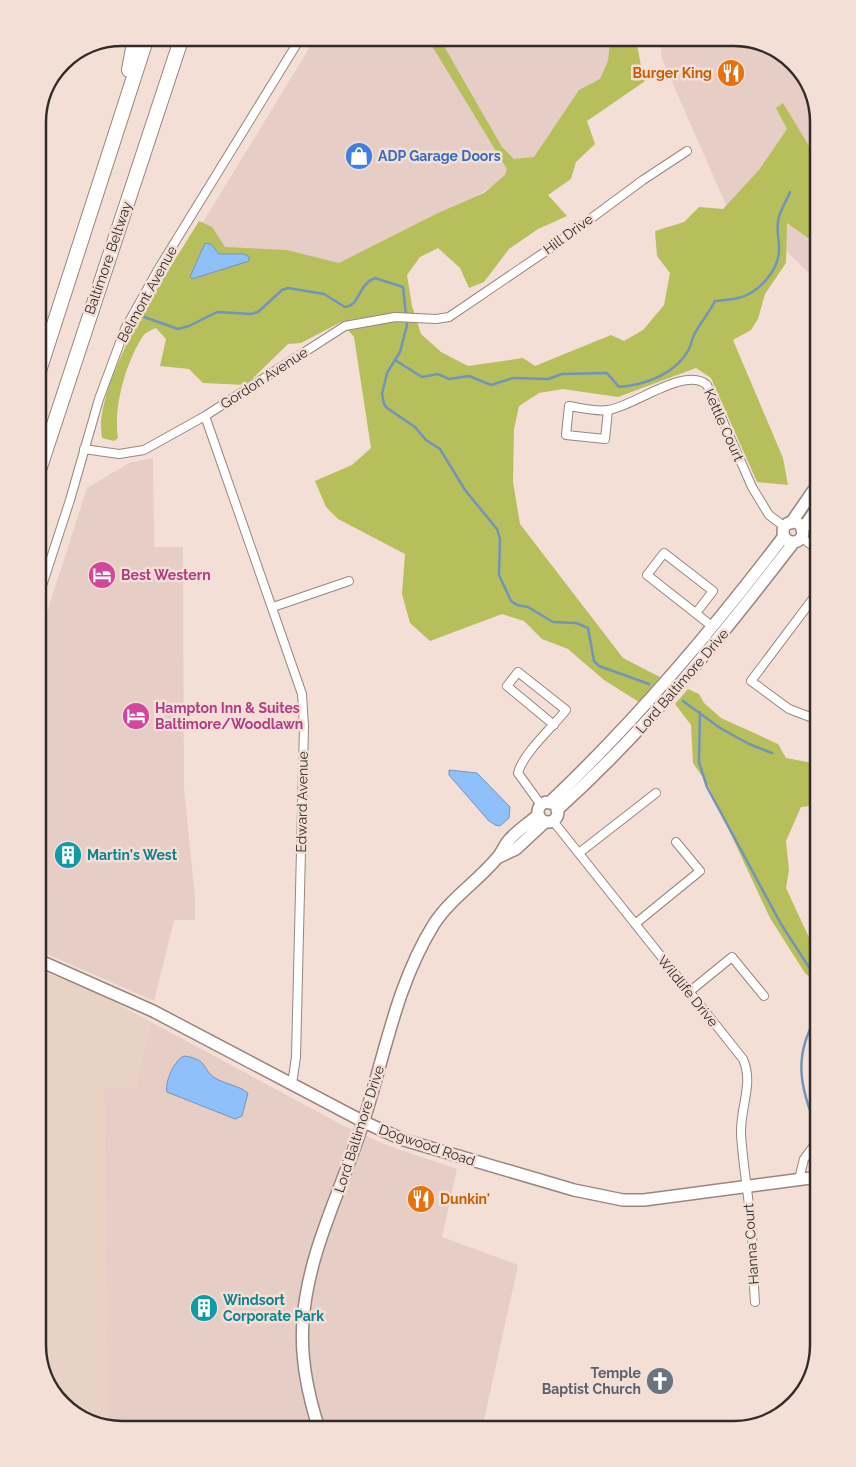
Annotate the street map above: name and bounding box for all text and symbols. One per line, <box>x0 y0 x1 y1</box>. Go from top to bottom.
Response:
restaurant icon: Burger King <box>716 58 746 88</box>
place label: Burger King <box>633 65 712 81</box>
shop icon: ADP Garage Doors <box>344 141 374 171</box>
place label: ADP Garage Doors <box>378 148 501 164</box>
street label: Baltimore Beltway <box>81 199 135 317</box>
street label: Hill Drive <box>540 211 596 257</box>
street label: Belmont Avenue <box>114 243 180 345</box>
street label: Gordon Avenue <box>217 344 311 412</box>
street label: Kettle Court <box>701 386 747 464</box>
hotel icon: Best Western <box>87 560 117 590</box>
place label: Best Western <box>121 567 211 583</box>
street label: Lord Baltimore Drive <box>632 626 732 736</box>
place label: Hampton Inn & Suites Baltimore/Woodlawn <box>155 700 303 732</box>
hotel icon: Hampton Inn & Suites Baltimore/Woodlawn <box>121 701 151 731</box>
street label: Edward Avenue <box>293 751 311 853</box>
building icon: Martin's West <box>53 840 83 870</box>
place label: Martin's West <box>87 847 178 863</box>
street label: Wildlife Drive <box>655 952 721 1030</box>
street label: Lord Baltimore Drive <box>331 1063 387 1195</box>
street label: Dogwood Road <box>377 1121 477 1169</box>
restaurant icon: Dunkin' <box>406 1184 436 1214</box>
place label: Dunkin' <box>440 1191 490 1207</box>
street label: Hanna Court <box>740 1203 762 1285</box>
place label: Windsort Corporate Park <box>223 1292 324 1324</box>
building icon: Windsort Corporate Park <box>189 1293 219 1323</box>
place label: Temple Baptist Church <box>542 1365 642 1397</box>
church icon: Temple Baptist Church <box>645 1366 675 1396</box>

